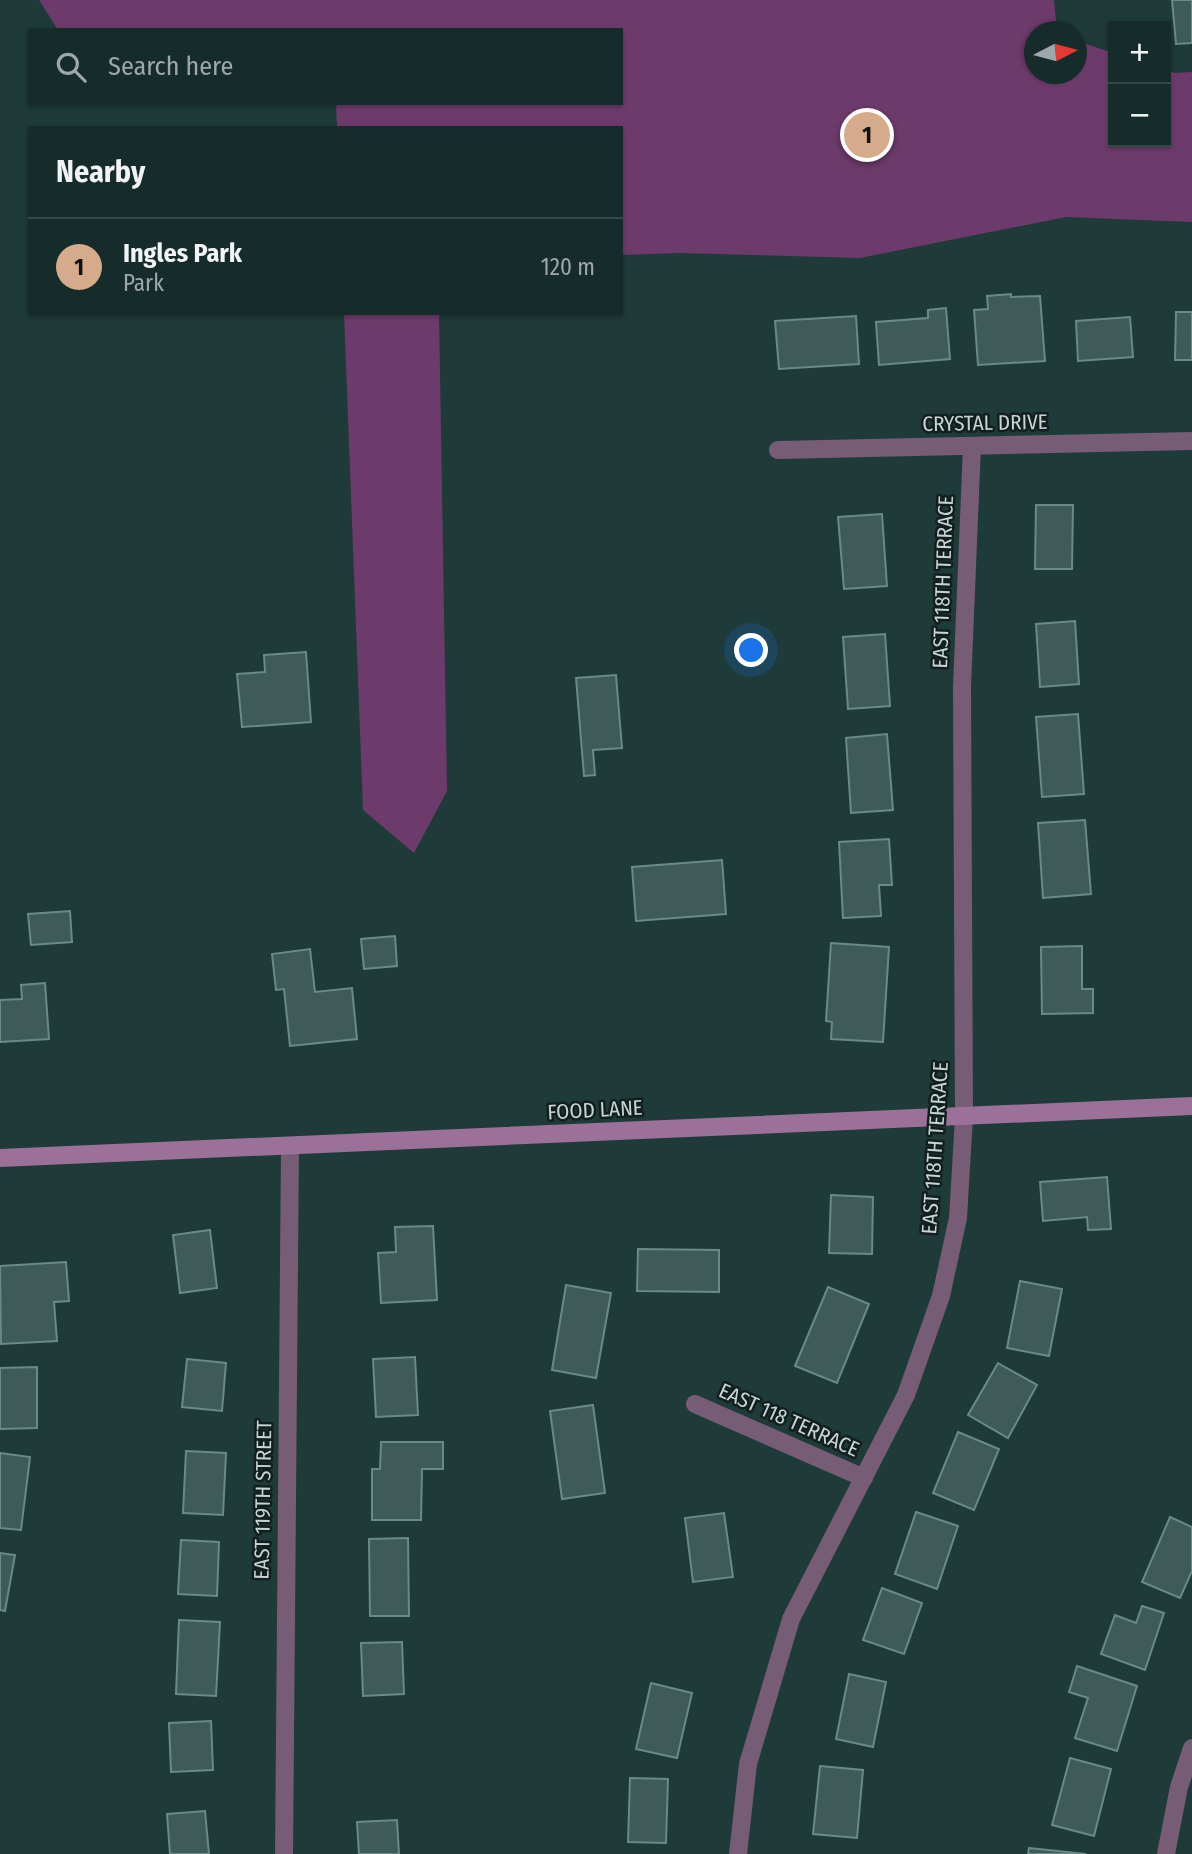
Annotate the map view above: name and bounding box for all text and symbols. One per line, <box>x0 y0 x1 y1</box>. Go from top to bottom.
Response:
north arrow <box>1024 21 1087 84</box>
map controls <box>1108 21 1171 147</box>
button: + <box>1108 21 1171 84</box>
search box <box>28 28 623 105</box>
icon: search <box>52 48 90 86</box>
text: Search here <box>108 51 233 82</box>
button: − <box>1108 84 1171 147</box>
pin: 1 <box>844 109 890 161</box>
text: Nearby <box>56 154 145 190</box>
text: Ingles Park <box>123 238 242 269</box>
text: 1 <box>74 253 84 281</box>
text: 120 m <box>541 253 595 281</box>
text: Park <box>123 269 164 297</box>
street label: CRYSTAL DRIVE <box>922 409 1048 437</box>
street label: EAST 118TH TERRACE <box>927 495 959 669</box>
your location <box>734 633 768 667</box>
street label: EAST 118TH TERRACE <box>916 1061 954 1235</box>
street label: FOOD LANE <box>547 1095 643 1125</box>
street label: EAST 118 TERRACE <box>715 1377 863 1463</box>
street label: EAST 119TH STREET <box>249 1420 277 1580</box>

